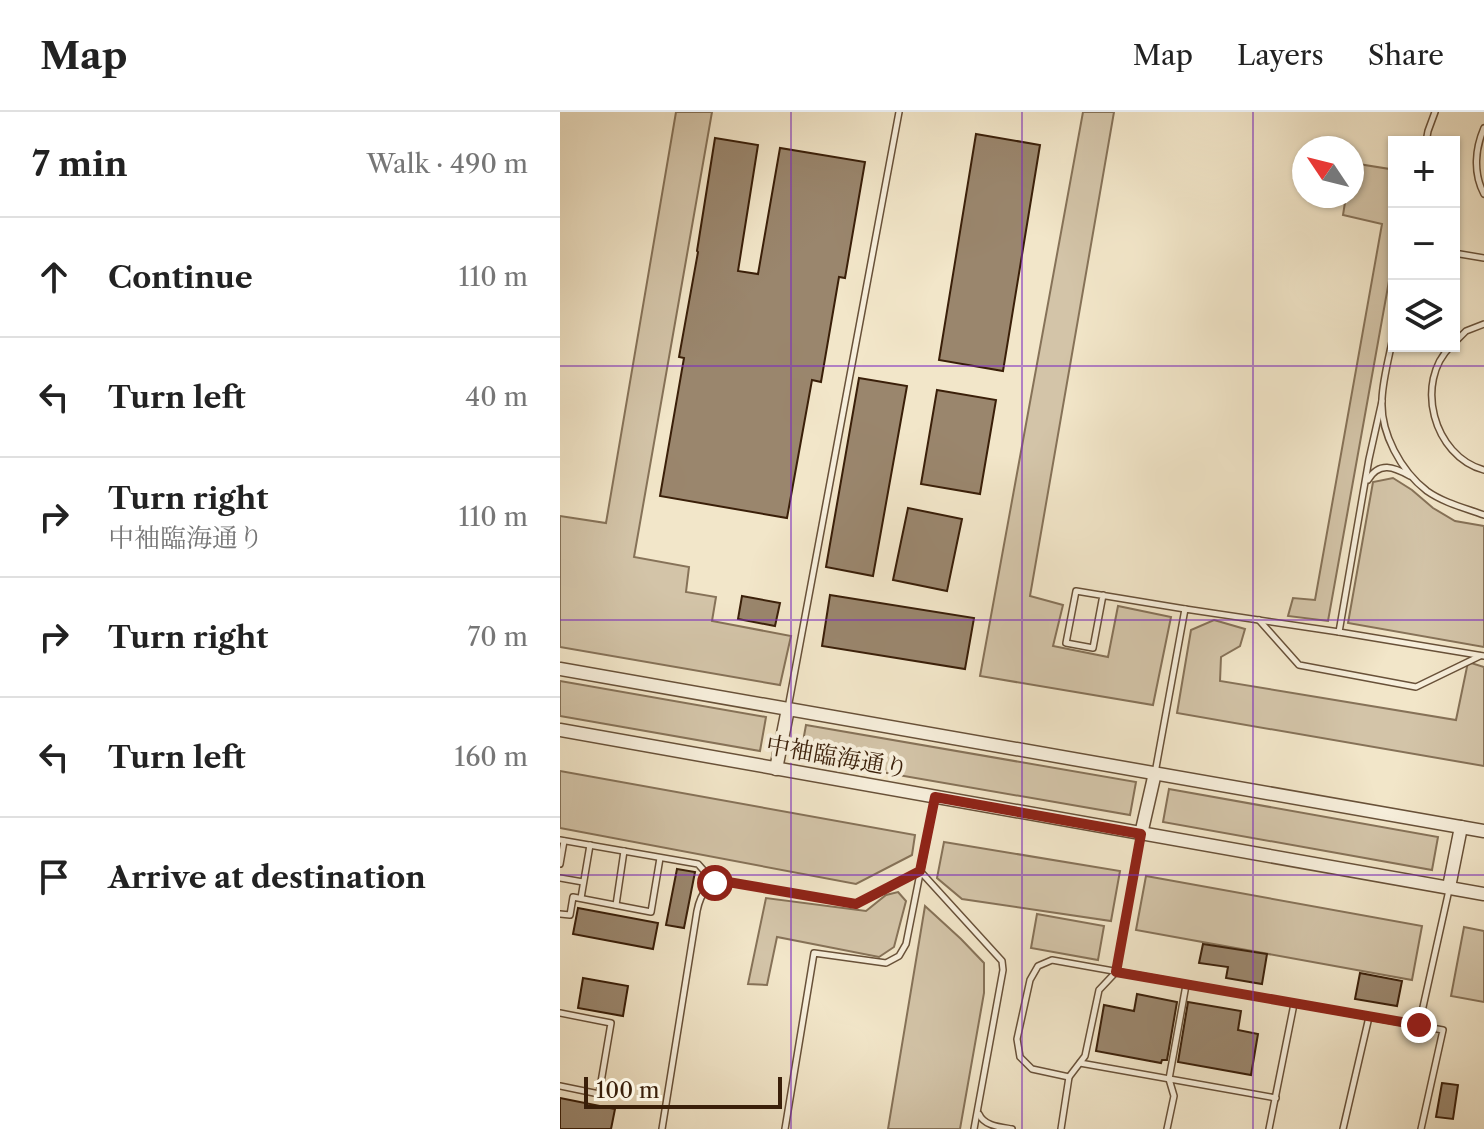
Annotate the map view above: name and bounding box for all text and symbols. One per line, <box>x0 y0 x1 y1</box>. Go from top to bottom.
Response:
text: Map <box>40 32 128 79</box>
text: Map <box>1133 38 1193 72</box>
text: Layers <box>1237 38 1324 72</box>
text: Share <box>1368 38 1444 72</box>
north arrow <box>1292 136 1364 208</box>
map controls <box>1388 136 1460 352</box>
button: + <box>1388 136 1460 208</box>
text: 7 min <box>32 143 128 185</box>
text: Walk · 490 m <box>367 148 528 180</box>
button: − <box>1388 208 1460 280</box>
icon: ahead <box>32 255 76 299</box>
text: Continue <box>108 259 253 296</box>
text: 110 m <box>459 261 528 293</box>
button: layers <box>1388 280 1460 352</box>
icon: left <box>32 375 76 419</box>
text: Turn left <box>108 379 245 416</box>
text: 40 m <box>465 381 528 413</box>
text: Turn right <box>108 480 268 517</box>
icon: right <box>32 495 76 539</box>
text: 110 m <box>459 501 528 533</box>
text: 中袖臨海通り <box>108 522 264 554</box>
icon: right <box>32 615 76 659</box>
text: Turn right <box>108 619 268 656</box>
text: 70 m <box>468 621 528 653</box>
street label: 中袖臨海通り <box>764 730 911 783</box>
icon: left <box>32 735 76 779</box>
text: Turn left <box>108 739 245 776</box>
text: 160 m <box>454 741 528 773</box>
icon: arrive <box>32 855 76 899</box>
text: Arrive at destination <box>108 859 426 896</box>
route start <box>697 865 733 901</box>
route end <box>1401 1007 1437 1043</box>
scale bar <box>584 1073 782 1109</box>
text: 100 m <box>596 1077 659 1104</box>

